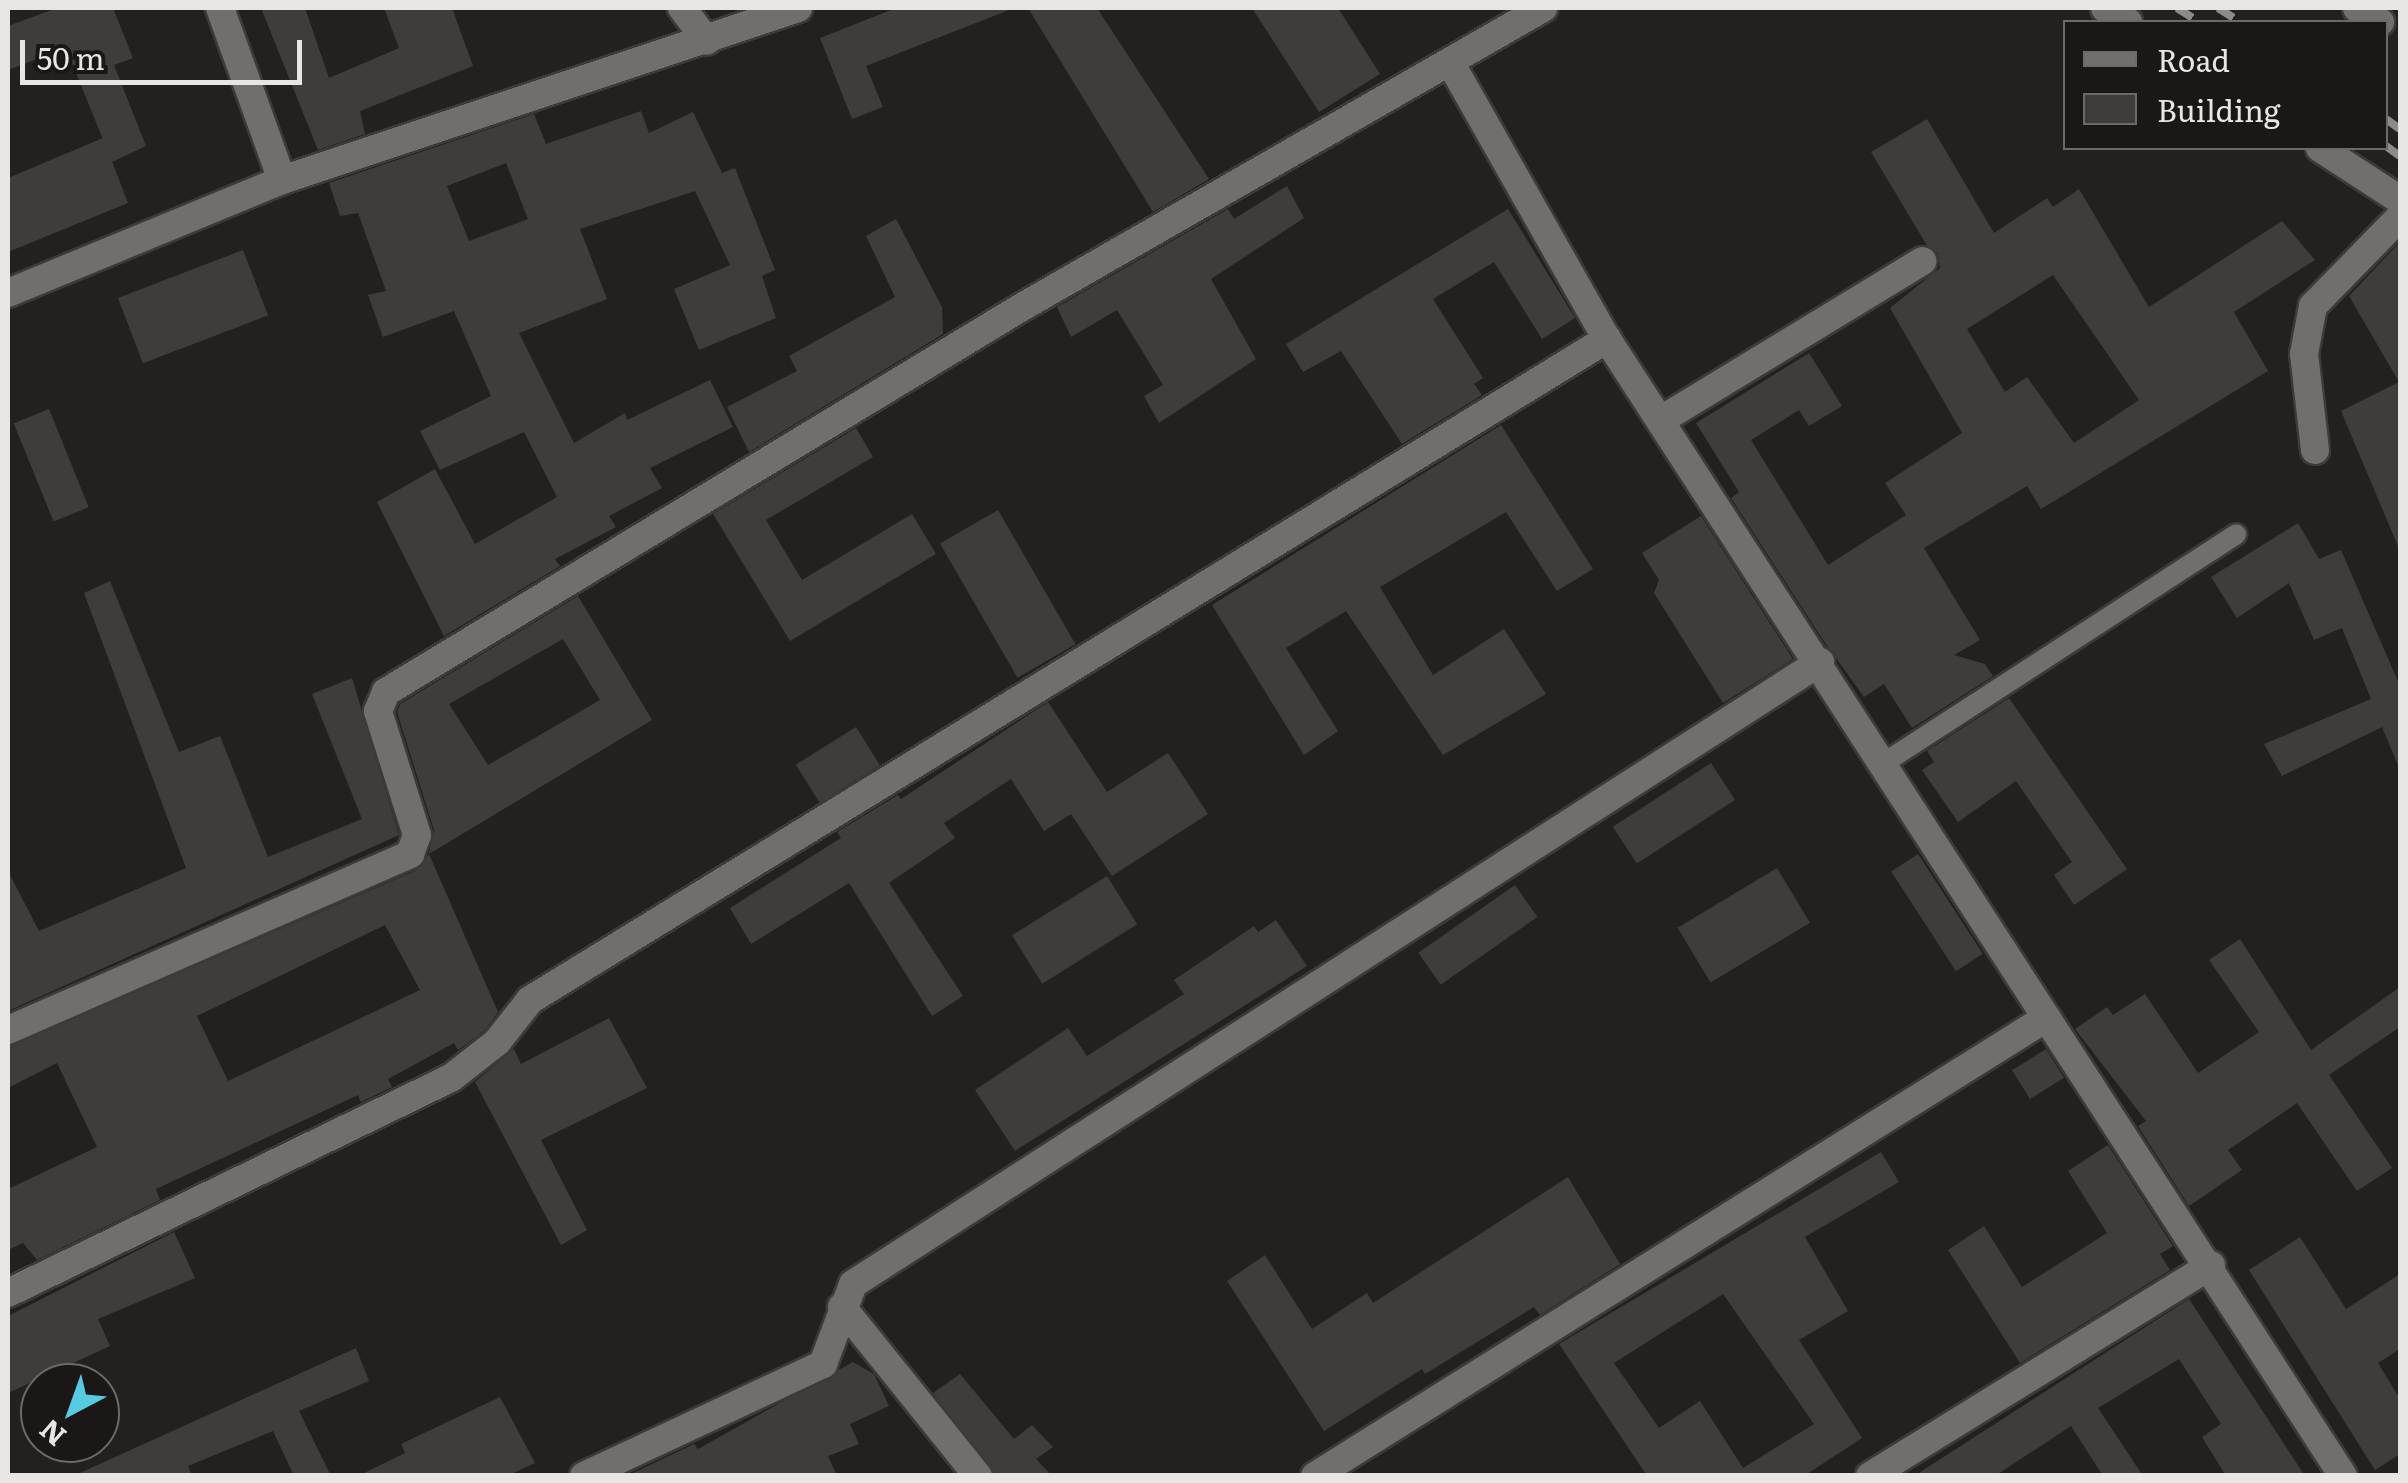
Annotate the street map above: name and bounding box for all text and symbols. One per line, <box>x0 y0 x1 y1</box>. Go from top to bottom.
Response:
scale bar <box>25 20 308 82</box>
legend <box>2063 20 2388 150</box>
text: 50 m <box>37 35 105 79</box>
text: Road <box>2157 37 2230 81</box>
text: Building <box>2157 87 2281 131</box>
north arrow <box>20 1363 120 1463</box>
text: N <box>29 1411 74 1458</box>

